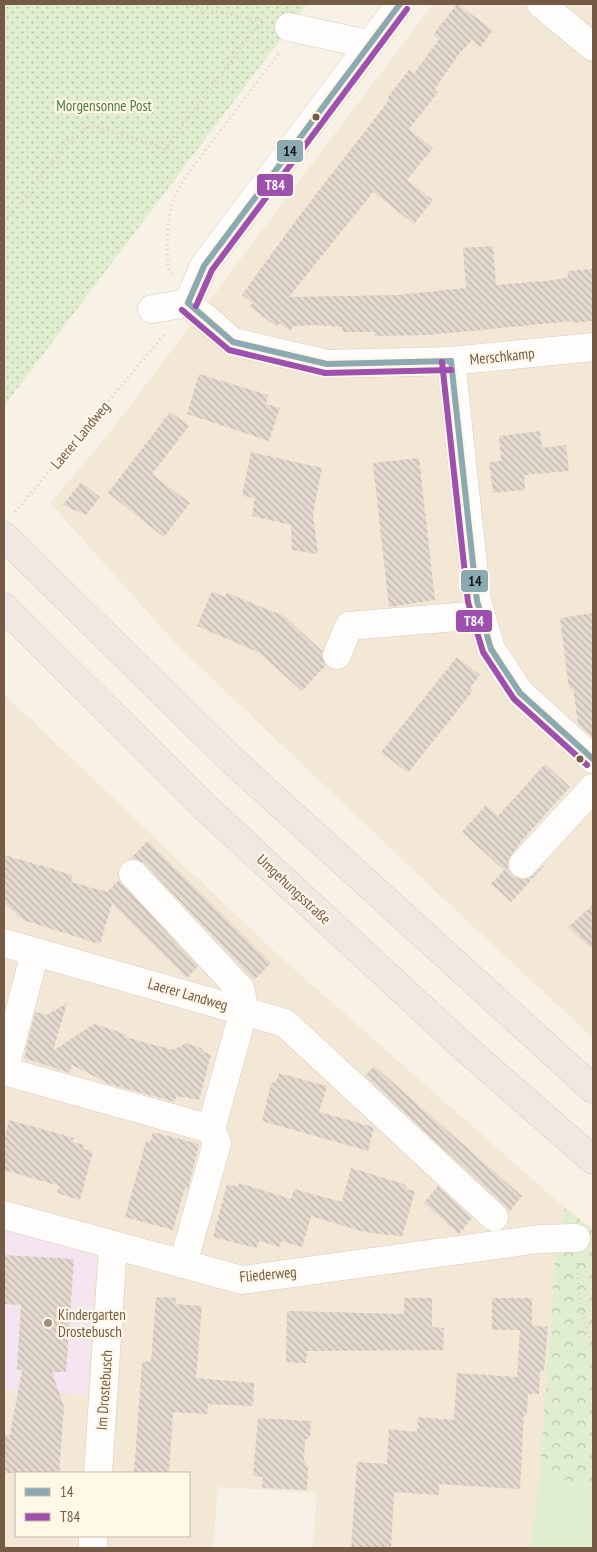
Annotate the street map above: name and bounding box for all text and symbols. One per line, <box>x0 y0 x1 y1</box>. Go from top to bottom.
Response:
park label: Morgensonne Post <box>56 96 152 115</box>
unlabelled marker <box>311 112 321 122</box>
line badge: 14 <box>276 139 304 163</box>
text: 14 <box>283 142 297 160</box>
line badge: T84 <box>256 173 294 197</box>
text: T84 <box>265 176 285 194</box>
street label: Merschkamp <box>469 343 535 369</box>
street label: Laerer Landweg <box>46 397 114 473</box>
line badge: 14 <box>460 569 489 593</box>
text: 14 <box>468 572 482 590</box>
line badge: T84 <box>455 609 493 633</box>
text: T84 <box>464 612 484 630</box>
unlabelled marker <box>575 754 585 764</box>
street label: Umgehungsstraße <box>253 850 335 928</box>
street label: Laerer Landweg <box>146 974 230 1014</box>
street label: Fliederweg <box>239 1262 297 1286</box>
place label: Kindergarten Drostebusch <box>58 1305 126 1341</box>
marker: Kindergarten Drostebusch <box>42 1317 54 1329</box>
street label: Im Drostebusch <box>92 1349 116 1431</box>
legend <box>15 1472 190 1537</box>
text: 14 <box>60 1482 74 1501</box>
text: T84 <box>60 1507 80 1526</box>

